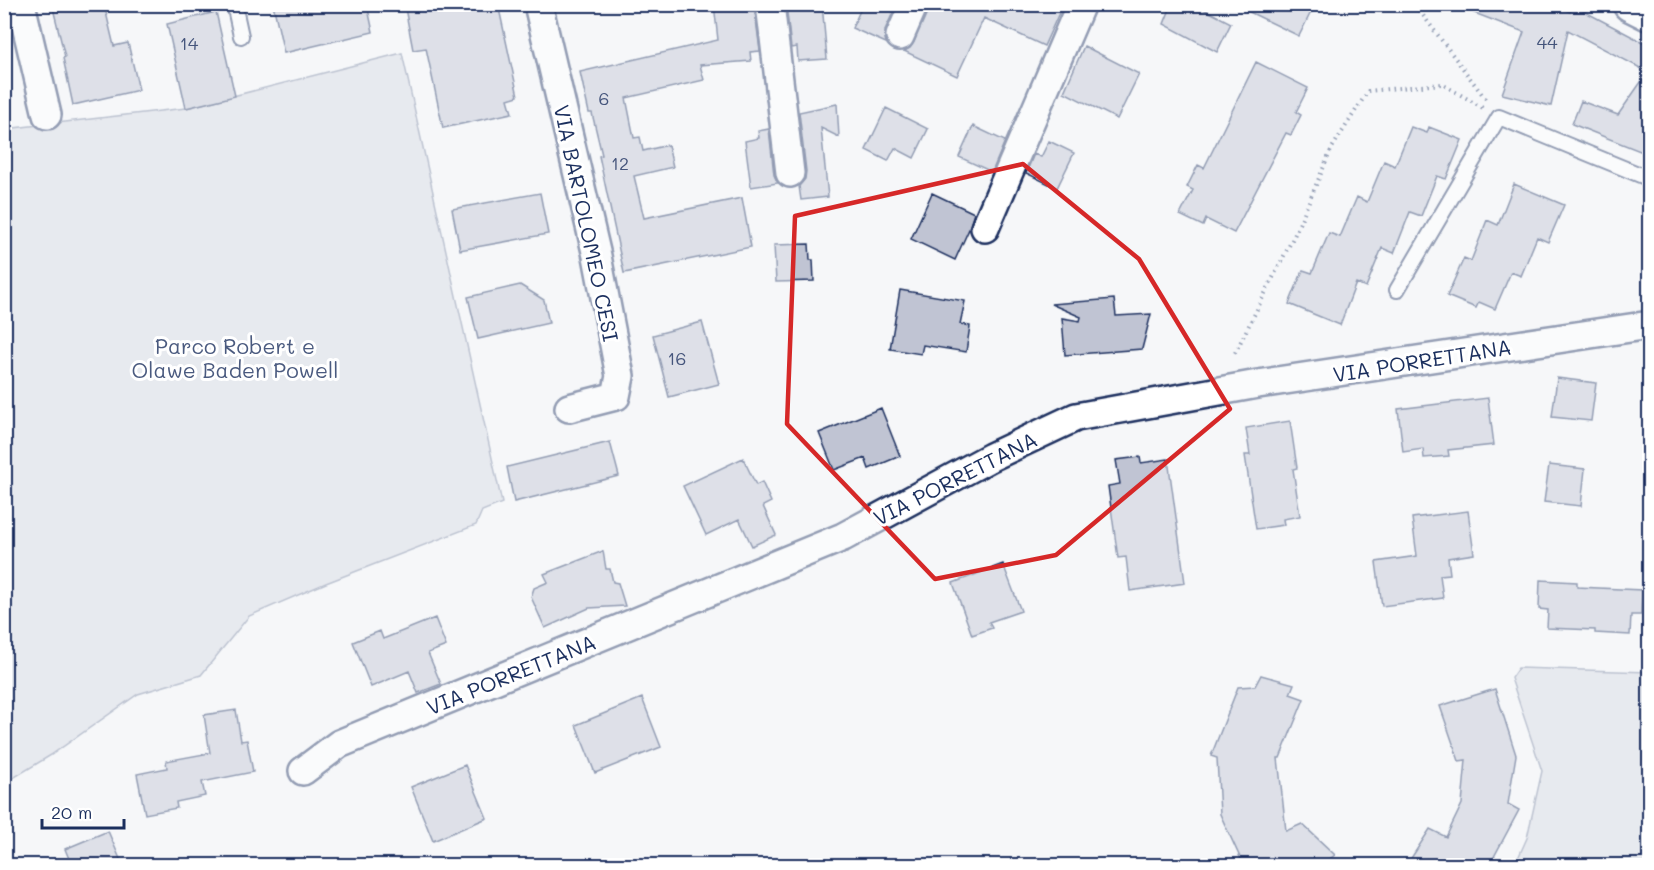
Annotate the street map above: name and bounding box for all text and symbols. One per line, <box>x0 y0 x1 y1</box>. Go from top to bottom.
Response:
house number: 44 <box>1536 30 1558 54</box>
house number: 14 <box>180 31 199 55</box>
house number: 6 <box>599 86 609 110</box>
street label: VIA BARTOLOMEO CESI <box>549 102 625 344</box>
house number: 12 <box>611 151 629 175</box>
park label: Parco Robert e Olawe Baden Powell <box>132 332 338 383</box>
street label: VIA PORRETTANA <box>1331 333 1513 387</box>
house number: 16 <box>668 346 686 370</box>
street label: VIA PORRETTANA <box>869 425 1041 531</box>
street label: VIA PORRETTANA <box>422 628 600 720</box>
scale bar <box>42 792 124 830</box>
text: 20 m <box>51 800 92 824</box>

